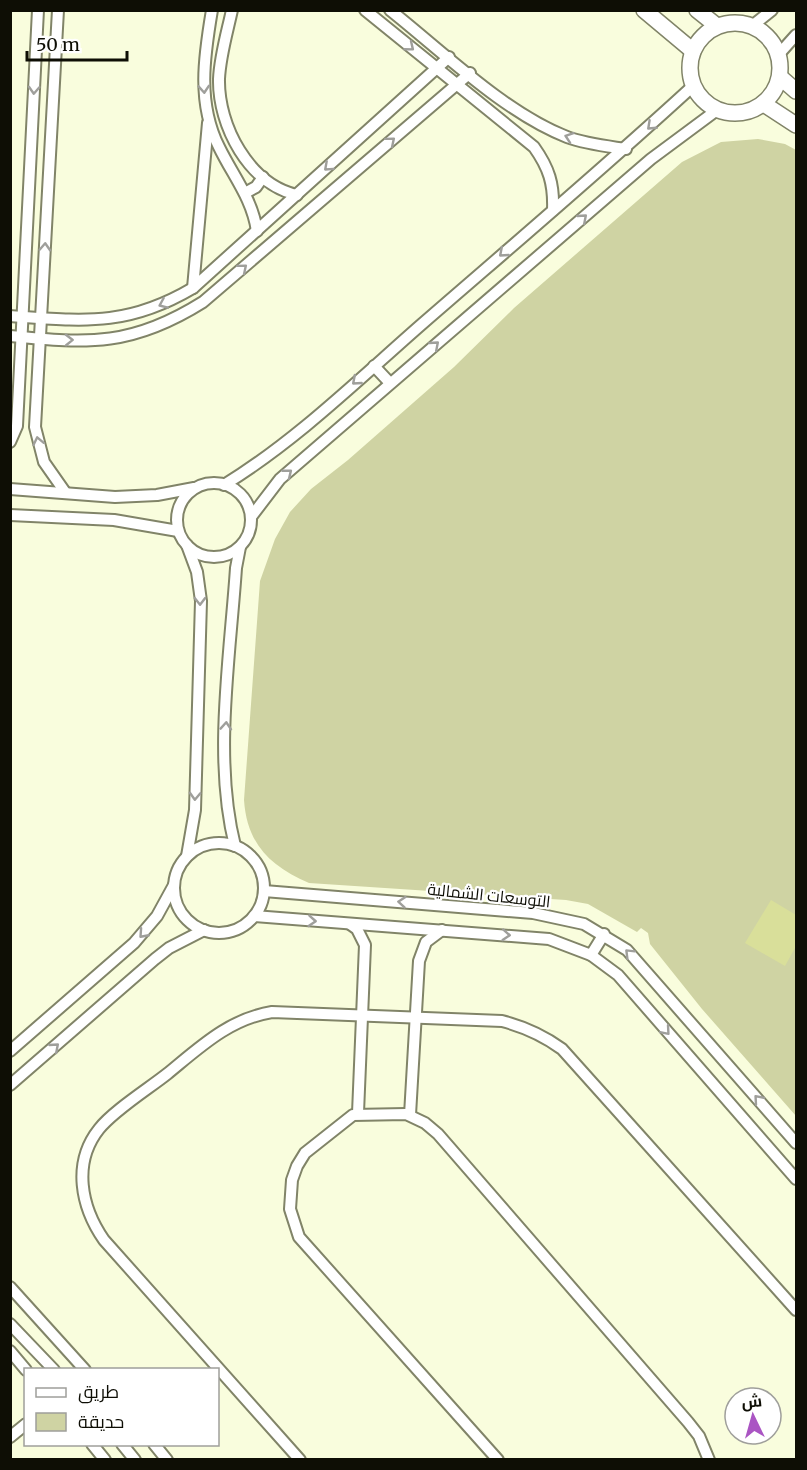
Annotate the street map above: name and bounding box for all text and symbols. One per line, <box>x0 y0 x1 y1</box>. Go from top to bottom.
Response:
scale bar <box>27 24 128 62</box>
text: 50 m <box>36 33 80 56</box>
one-way arrow <box>403 40 414 51</box>
one-way arrow <box>27 85 40 94</box>
one-way arrow <box>197 85 210 94</box>
one-way arrow <box>647 119 657 130</box>
one-way arrow <box>564 132 575 145</box>
one-way arrow <box>384 137 395 148</box>
one-way arrow <box>324 160 335 171</box>
one-way arrow <box>576 214 587 225</box>
one-way arrow <box>39 243 52 252</box>
one-way arrow <box>499 246 510 257</box>
one-way arrow <box>236 264 247 275</box>
one-way arrow <box>158 297 169 309</box>
one-way arrow <box>64 334 73 347</box>
one-way arrow <box>428 341 439 352</box>
one-way arrow <box>352 374 363 385</box>
one-way arrow <box>32 437 45 447</box>
one-way arrow <box>281 469 292 480</box>
one-way arrow <box>194 597 207 606</box>
one-way arrow <box>219 721 232 730</box>
one-way arrow <box>189 792 202 801</box>
street label: التوسعات الشمالية <box>427 879 551 911</box>
one-way arrow <box>398 896 407 909</box>
one-way arrow <box>308 914 317 927</box>
one-way arrow <box>139 927 150 937</box>
one-way arrow <box>502 929 511 942</box>
one-way arrow <box>625 949 635 960</box>
one-way arrow <box>659 1024 670 1035</box>
one-way arrow <box>48 1043 58 1054</box>
one-way arrow <box>754 1095 765 1106</box>
legend <box>24 1368 219 1446</box>
text: طريق <box>78 1380 119 1404</box>
north arrow <box>723 1386 783 1446</box>
text: ش <box>741 1390 763 1412</box>
text: حديقة <box>78 1410 124 1433</box>

